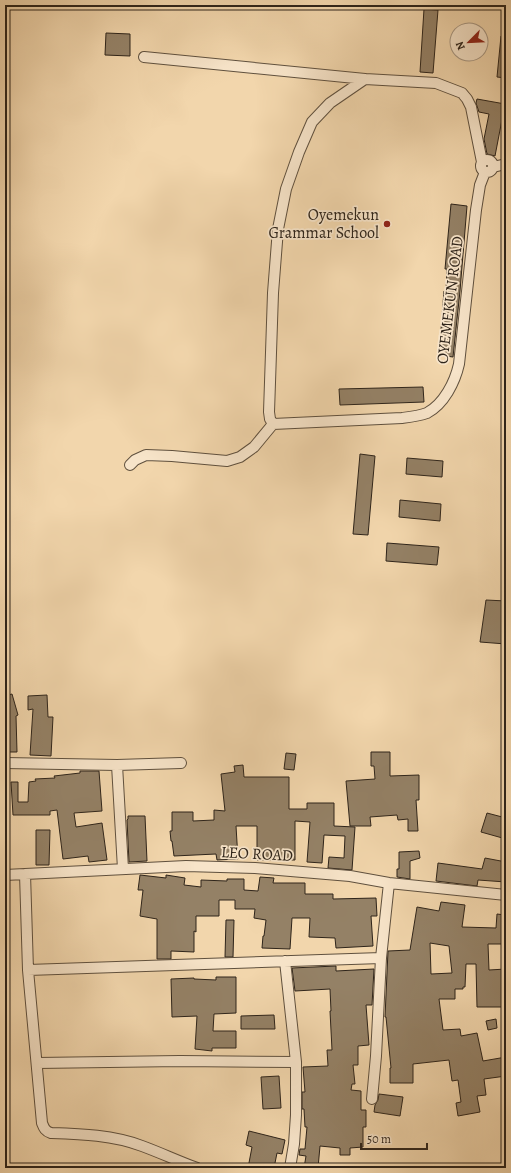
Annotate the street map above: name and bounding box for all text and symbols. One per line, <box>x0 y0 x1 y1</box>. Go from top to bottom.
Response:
north arrow <box>449 22 489 62</box>
text: N <box>452 39 469 53</box>
place label: Oyemekun Grammar School <box>269 204 379 244</box>
marker: Oyemekun Grammar School <box>382 219 392 229</box>
street label: OYEMEKUN ROAD <box>431 235 469 365</box>
street label: LEO ROAD <box>220 841 294 867</box>
scale bar <box>361 1125 427 1151</box>
text: 50 m <box>367 1131 391 1147</box>

